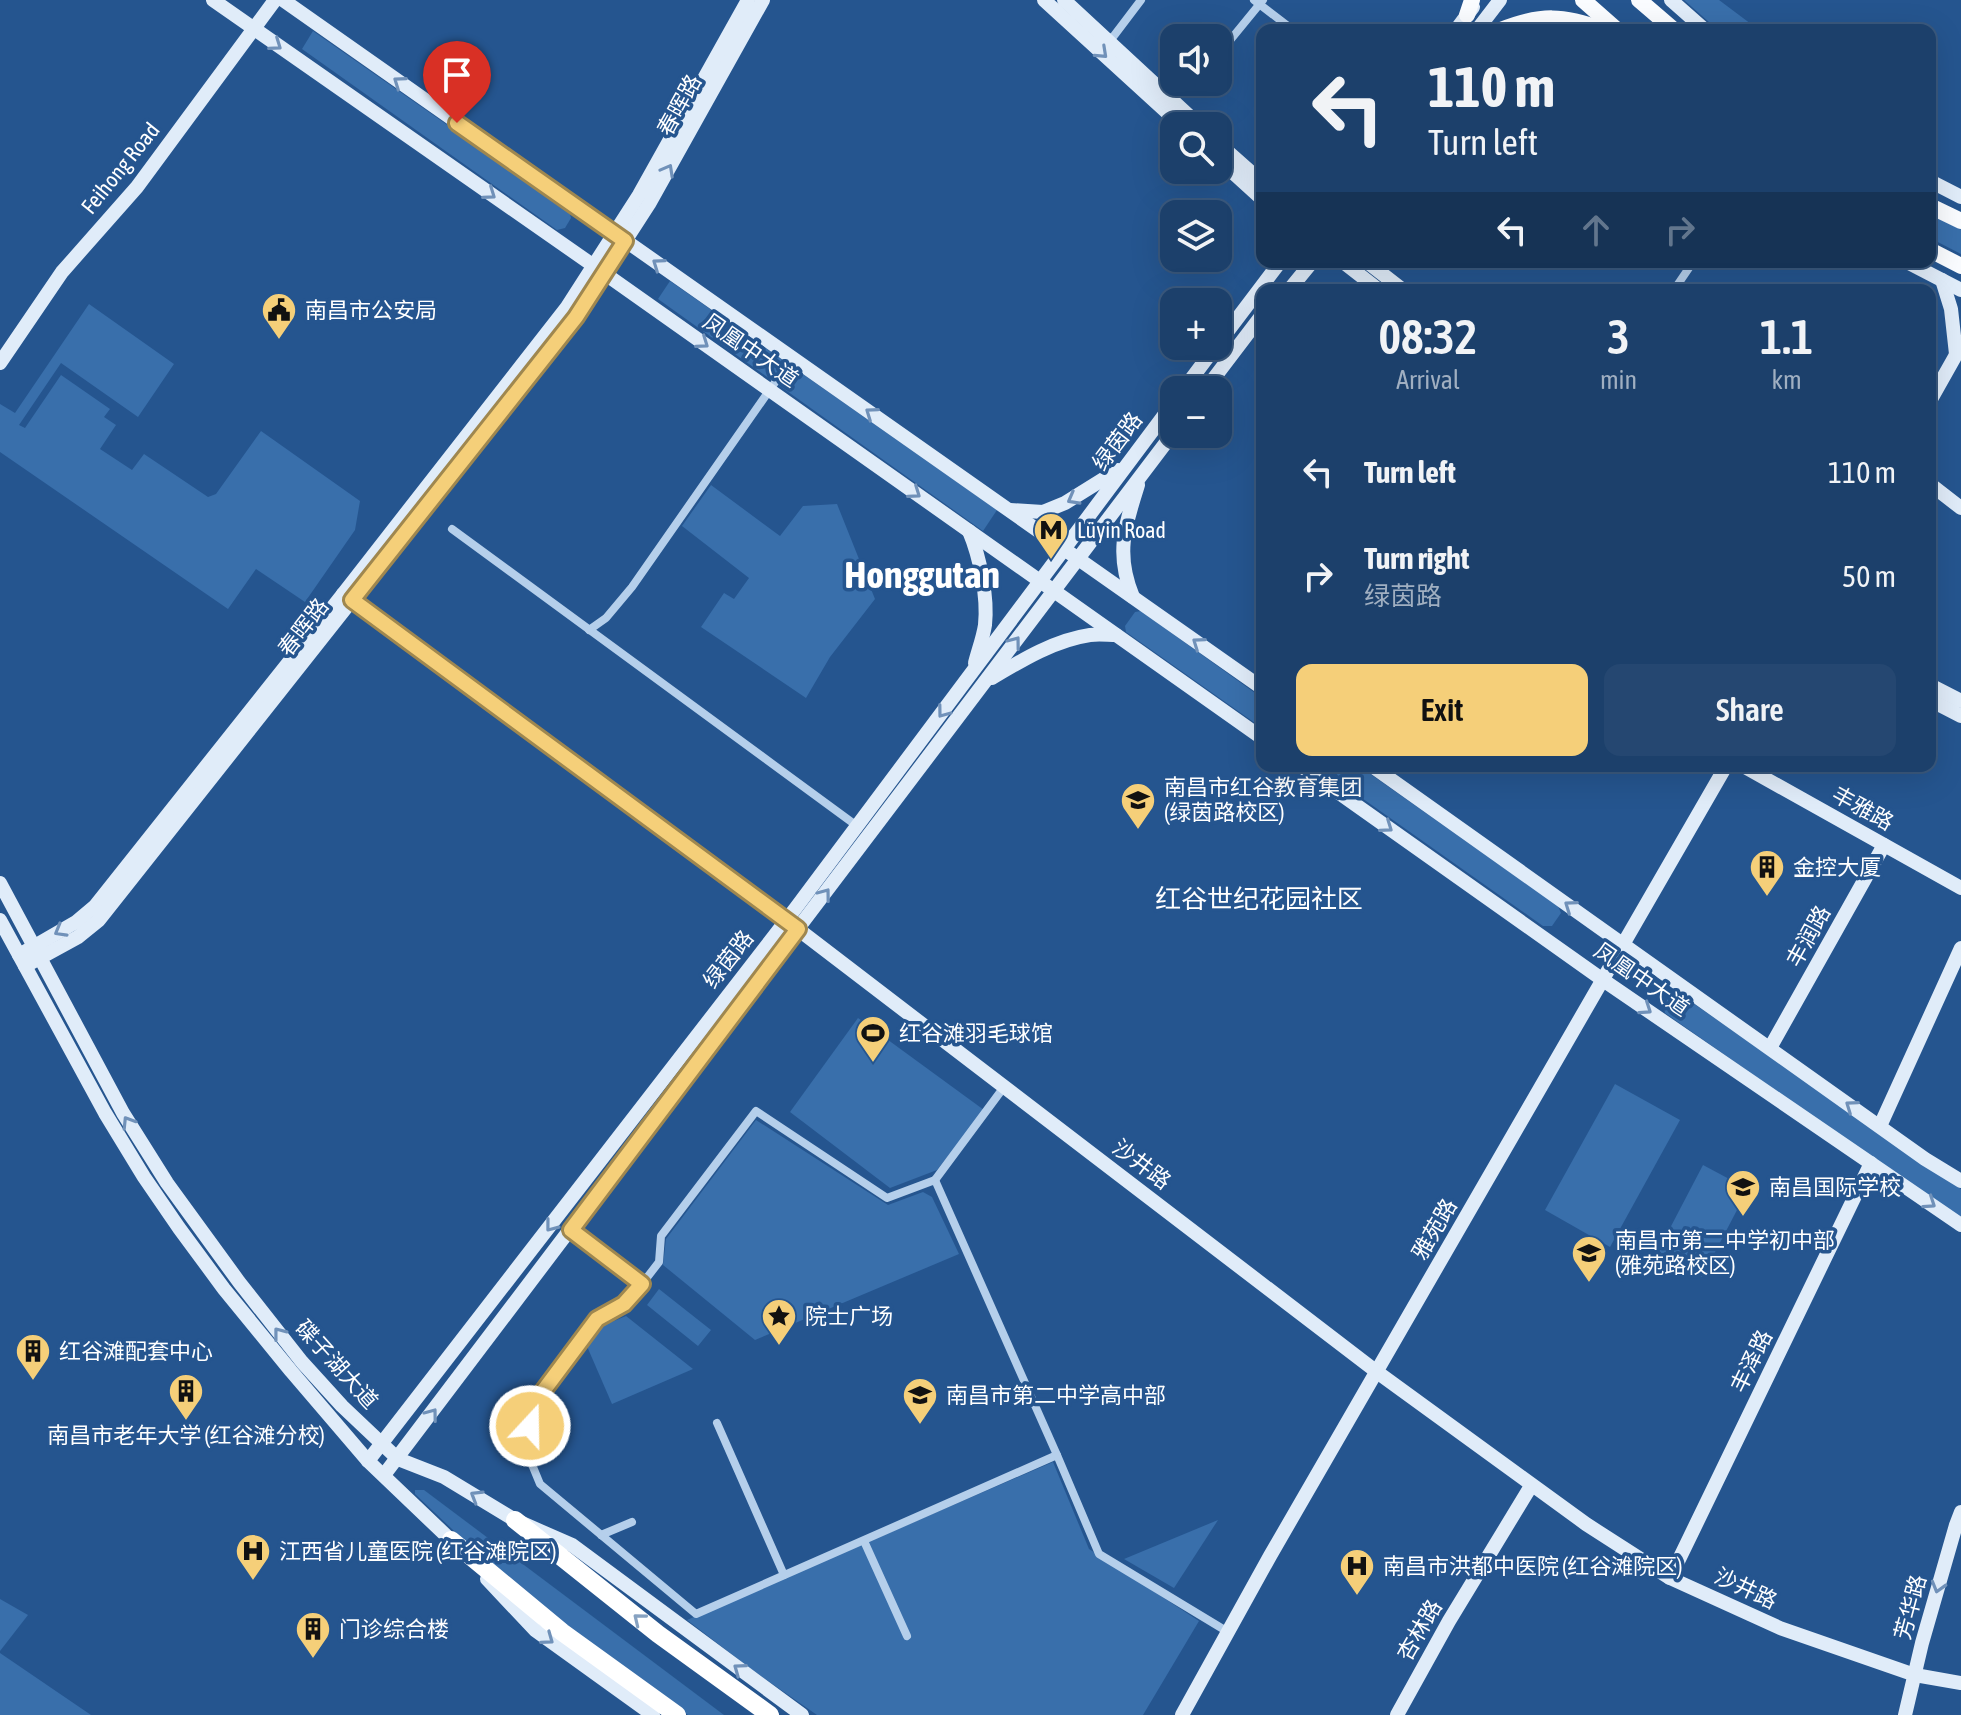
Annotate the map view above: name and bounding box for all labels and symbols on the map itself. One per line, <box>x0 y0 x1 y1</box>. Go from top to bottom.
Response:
one-way arrow <box>268 35 282 50</box>
pin <box>423 41 491 123</box>
one-way arrow <box>1092 43 1107 57</box>
street label: 春晖路 <box>652 70 706 140</box>
one-way arrow <box>394 77 408 92</box>
street label: Feihong Road <box>75 117 165 219</box>
one-way arrow <box>658 164 674 179</box>
one-way arrow <box>481 184 495 199</box>
one-way arrow <box>652 259 666 274</box>
public building icon: 南昌市公安局 <box>260 291 298 341</box>
place label: 南昌市公安局 <box>305 297 437 323</box>
street label: 凤凰中大道 <box>698 308 804 392</box>
one-way arrow <box>694 333 708 348</box>
street label: 绿茵路 <box>1087 407 1147 475</box>
one-way arrow <box>865 408 879 423</box>
one-way arrow <box>906 483 921 498</box>
one-way arrow <box>1066 489 1081 504</box>
metro station icon: Lüyin Road <box>1032 511 1070 561</box>
place label: Lüyin Road <box>1077 517 1166 543</box>
district label: Honggutan <box>844 553 1000 596</box>
street label: 春晖路 <box>272 593 334 661</box>
one-way arrow <box>1006 636 1020 650</box>
one-way arrow <box>1193 638 1207 653</box>
one-way arrow <box>939 703 953 717</box>
place label: 南昌市红谷教育集团 (绿茵路校区) <box>1164 774 1362 825</box>
school or university icon: 南昌市红谷教育集团 (绿茵路校区) <box>1119 781 1157 831</box>
street label: 丰雅路 <box>1828 781 1898 835</box>
one-way arrow <box>1379 817 1393 832</box>
building icon: 金控大厦 <box>1748 848 1786 898</box>
place label: 金控大厦 <box>1793 854 1881 880</box>
district label: 红谷世纪花园社区 <box>1155 884 1363 914</box>
one-way arrow <box>815 888 829 903</box>
one-way arrow <box>1565 901 1579 916</box>
street label: 丰润路 <box>1781 901 1835 971</box>
one-way arrow <box>54 921 69 937</box>
street label: 绿茵路 <box>697 925 759 993</box>
street label: 凤凰中大道 <box>1589 937 1695 1021</box>
one-way arrow <box>1637 999 1651 1014</box>
sports icon: 红谷滩羽毛球馆 <box>854 1014 892 1064</box>
place label: 红谷滩羽毛球馆 <box>899 1020 1053 1046</box>
one-way arrow <box>1845 1101 1859 1115</box>
one-way arrow <box>123 1116 138 1130</box>
street label: 沙井路 <box>1108 1134 1176 1194</box>
school or university icon: 南昌国际学校 <box>1724 1168 1762 1218</box>
place label: 南昌国际学校 <box>1769 1174 1901 1200</box>
one-way arrow <box>1921 1193 1935 1208</box>
street label: 雅苑路 <box>1406 1194 1462 1264</box>
one-way arrow <box>547 1217 561 1232</box>
place label: 南昌市第二中学初中部 (雅苑路校区) <box>1615 1227 1835 1278</box>
school or university icon: 南昌市第二中学初中部 (雅苑路校区) <box>1570 1234 1608 1284</box>
place icon: 院士广场 <box>760 1297 798 1347</box>
place label: 院士广场 <box>805 1303 893 1329</box>
street label: 碟子湖大道 <box>291 1314 383 1414</box>
street label: 丰泽路 <box>1725 1326 1777 1396</box>
one-way arrow <box>275 1327 289 1342</box>
building icon: 红谷滩配套中心 <box>14 1332 52 1382</box>
place label: 红谷滩配套中心 <box>59 1338 213 1364</box>
building icon: 南昌市老年大学 (红谷滩分校) <box>167 1372 205 1422</box>
school or university icon: 南昌市第二中学高中部 <box>901 1376 939 1426</box>
place label: 南昌市第二中学高中部 <box>946 1382 1166 1408</box>
position arrow <box>488 1384 572 1468</box>
one-way arrow <box>422 1408 436 1423</box>
place label: 南昌市老年大学 (红谷滩分校) <box>47 1422 325 1448</box>
one-way arrow <box>470 1491 485 1506</box>
hospital icon: 江西省儿童医院 (红谷滩院区) <box>234 1532 272 1582</box>
place label: 江西省儿童医院 (红谷滩院区) <box>279 1538 557 1564</box>
hospital icon: 南昌市洪都中医院 (红谷滩院区) <box>1338 1547 1376 1597</box>
place label: 南昌市洪都中医院 (红谷滩院区) <box>1383 1553 1683 1579</box>
street label: 沙井路 <box>1711 1562 1781 1614</box>
street label: 芳华路 <box>1889 1572 1931 1642</box>
one-way arrow <box>1931 1579 1947 1593</box>
street label: 杏林路 <box>1391 1595 1447 1665</box>
building icon: 门诊综合楼 <box>294 1610 332 1660</box>
one-way arrow <box>633 1615 648 1629</box>
place label: 门诊综合楼 <box>339 1616 449 1642</box>
one-way arrow <box>539 1629 553 1644</box>
one-way arrow <box>734 1664 748 1678</box>

